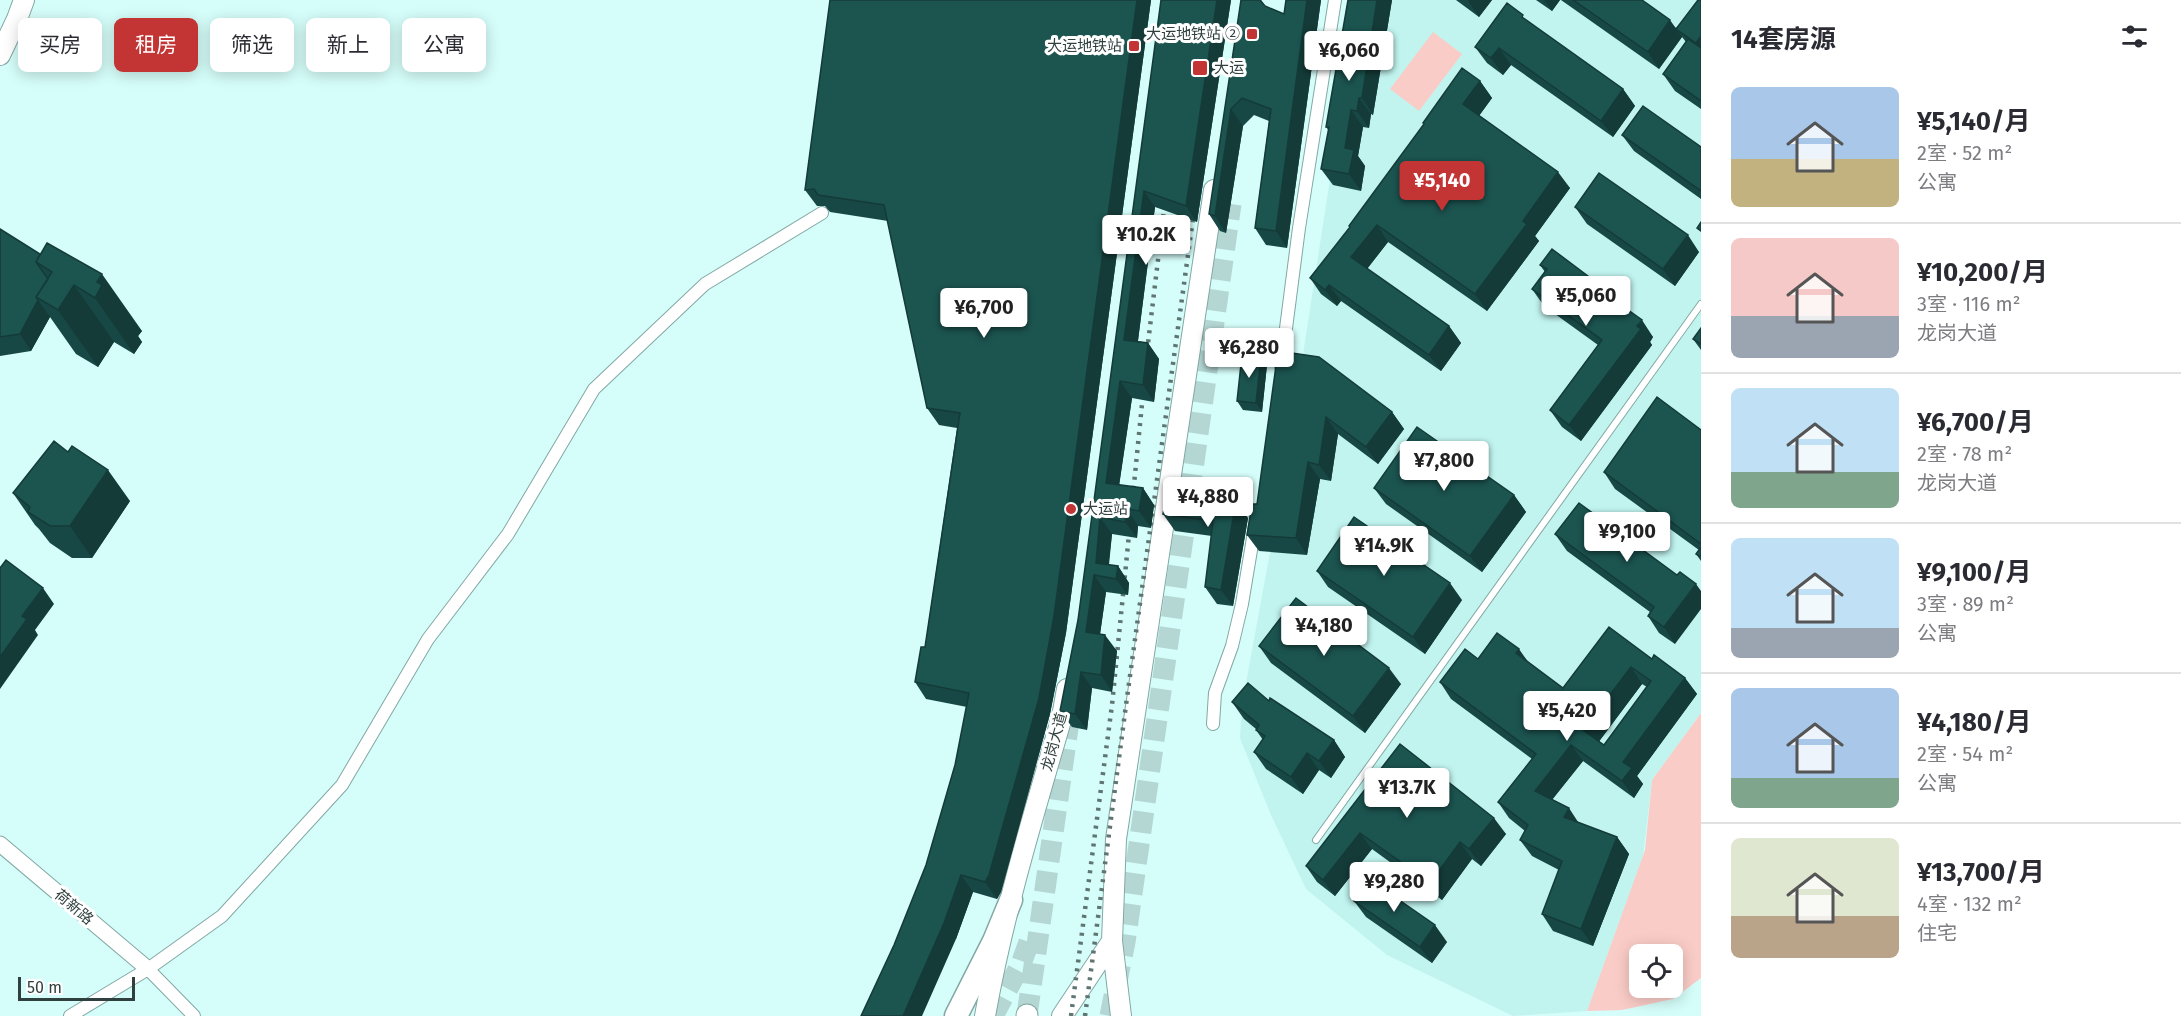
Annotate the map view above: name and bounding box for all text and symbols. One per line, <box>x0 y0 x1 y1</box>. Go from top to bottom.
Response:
chip: 买房 <box>18 18 102 72</box>
chip: 租房 <box>114 18 198 72</box>
chip: 筛选 <box>210 18 294 72</box>
chip: 新上 <box>306 18 390 72</box>
chip: 公寓 <box>402 18 486 72</box>
icon: filters <box>2118 20 2151 53</box>
text: 14套房源 <box>1731 24 1836 55</box>
place label: 大运地铁站 ② <box>1146 25 1240 43</box>
marker: 大运地铁站 ② <box>1245 27 1259 41</box>
pin: ¥6,060 <box>1300 31 1398 82</box>
place label: 大运地铁站 <box>1047 37 1122 55</box>
text: ¥6,060 <box>1318 38 1380 62</box>
marker: 大运地铁站 <box>1127 39 1141 53</box>
marker: 大运 <box>1191 59 1209 77</box>
place label: 大运 <box>1214 59 1244 77</box>
text: ¥5,140/月 <box>1917 106 2031 137</box>
icon: home <box>1779 111 1851 183</box>
text: 2室 · 52 m² <box>1917 141 2012 165</box>
pin: ¥5,140 <box>1393 161 1491 212</box>
text: ¥5,140 <box>1414 168 1470 192</box>
text: 公寓 <box>1917 170 1957 194</box>
pin: ¥10.2K <box>1097 215 1195 266</box>
text: ¥10.2K <box>1116 222 1176 246</box>
text: ¥10,200/月 <box>1917 257 2048 288</box>
icon: home <box>1779 262 1851 334</box>
pin: ¥5,060 <box>1537 276 1635 327</box>
text: ¥5,060 <box>1555 283 1617 307</box>
pin: ¥6,700 <box>935 288 1033 339</box>
text: 3室 · 116 m² <box>1917 292 2020 316</box>
text: ¥6,700 <box>954 295 1014 319</box>
text: 龙岗大道 <box>1917 321 1997 345</box>
pin: ¥6,280 <box>1200 328 1298 379</box>
text: ¥6,280 <box>1219 335 1279 359</box>
text: ¥6,700/月 <box>1917 407 2034 438</box>
icon: home <box>1779 412 1851 484</box>
pin: ¥7,800 <box>1395 441 1493 492</box>
text: 2室 · 78 m² <box>1917 442 2012 466</box>
text: ¥7,800 <box>1414 448 1474 472</box>
text: 龙岗大道 <box>1917 471 1997 495</box>
pin: ¥4,880 <box>1159 477 1257 528</box>
text: ¥4,880 <box>1177 484 1239 508</box>
place label: 大运站 <box>1083 500 1128 518</box>
marker: 大运站 <box>1064 502 1078 516</box>
pin: ¥9,100 <box>1578 512 1676 563</box>
text: ¥9,100 <box>1598 519 1656 543</box>
pin: ¥14.9K <box>1335 526 1433 577</box>
text: ¥14.9K <box>1354 533 1414 557</box>
text: ¥9,100/月 <box>1917 557 2032 588</box>
icon: home <box>1779 562 1851 634</box>
text: 3室 · 89 m² <box>1917 592 2014 616</box>
pin: ¥4,180 <box>1275 606 1373 657</box>
text: ¥4,180 <box>1295 613 1353 637</box>
text: 公寓 <box>1917 621 1957 645</box>
pin: ¥5,420 <box>1518 691 1616 742</box>
text: ¥5,420 <box>1537 698 1597 722</box>
text: ¥4,180/月 <box>1917 707 2031 738</box>
street label: 龙岗大道 <box>1038 711 1070 773</box>
icon: home <box>1779 712 1851 784</box>
text: 2室 · 54 m² <box>1917 742 2013 766</box>
pin: ¥13.7K <box>1358 768 1456 819</box>
text: 公寓 <box>1917 771 1957 795</box>
text: ¥13.7K <box>1378 775 1436 799</box>
text: ¥13,700/月 <box>1917 857 2045 888</box>
pin: ¥9,280 <box>1345 862 1443 913</box>
icon: home <box>1779 862 1851 934</box>
text: ¥9,280 <box>1364 869 1424 893</box>
street label: 荷新路 <box>51 886 97 928</box>
text: 4室 · 132 m² <box>1917 892 2022 916</box>
text: 住宅 <box>1917 921 1957 945</box>
map controls <box>1629 944 1683 998</box>
button: locate <box>1629 944 1683 998</box>
scale bar <box>18 974 135 1002</box>
text: 50 m <box>27 978 62 997</box>

